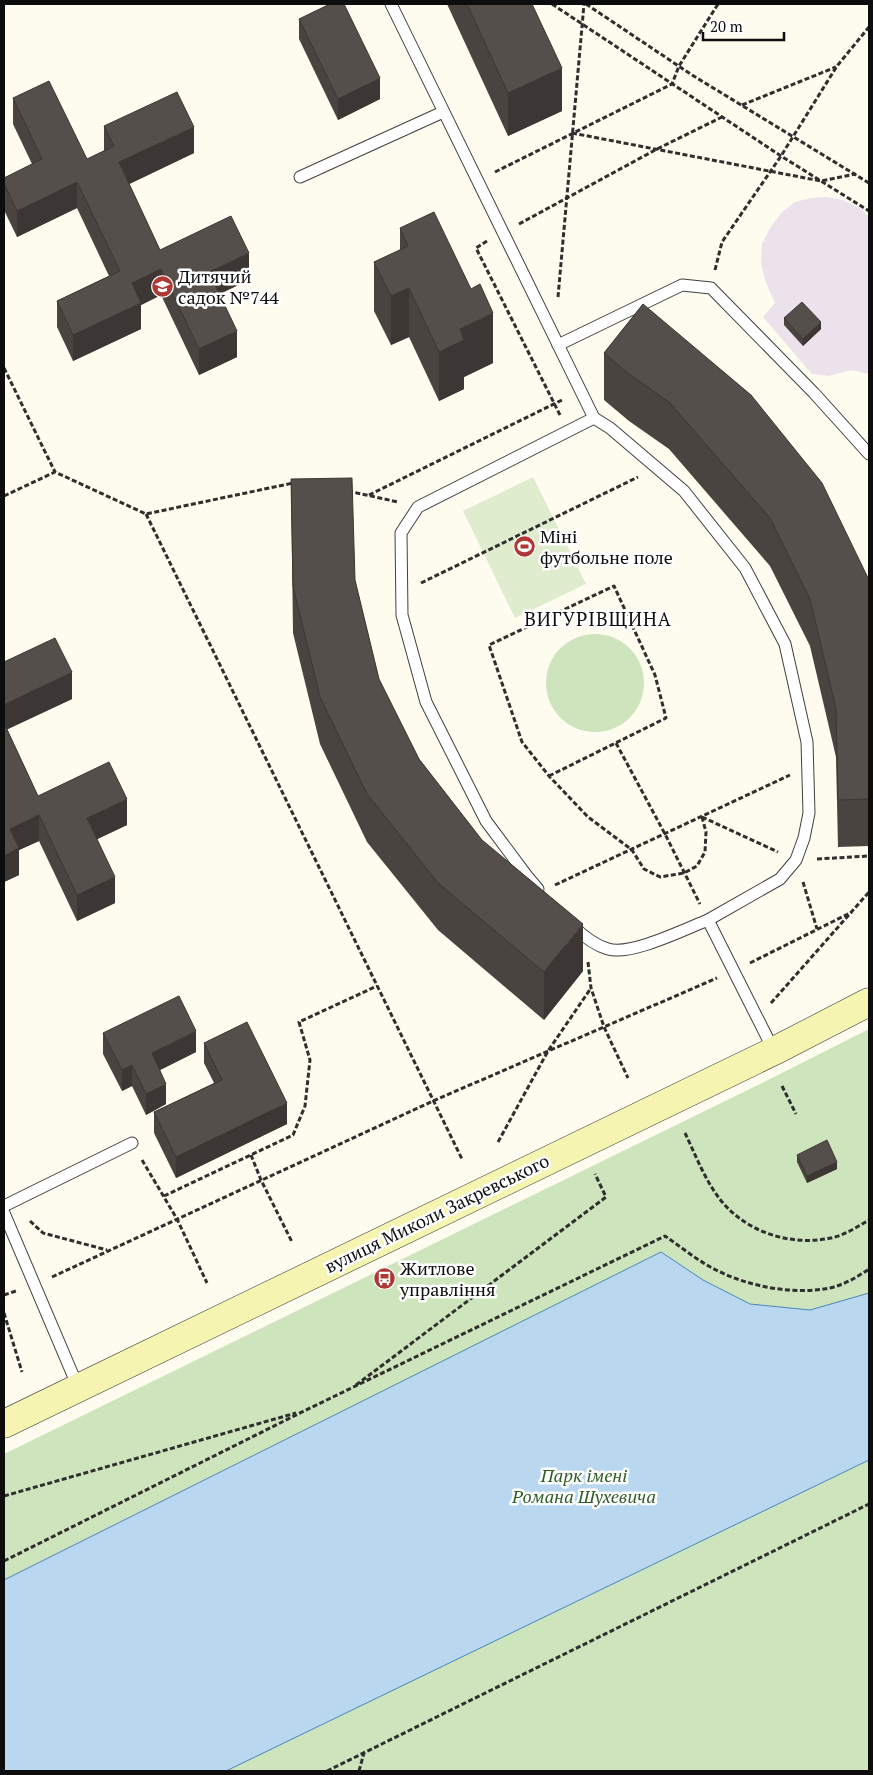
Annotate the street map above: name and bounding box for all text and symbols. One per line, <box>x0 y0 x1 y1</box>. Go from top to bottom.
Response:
scale bar <box>703 10 784 42</box>
text: 20 m <box>710 16 743 36</box>
place label: Дитячий садок №744 <box>178 264 279 309</box>
school or university icon: Дитячий садок №744 <box>150 275 174 299</box>
place label: Міні футбольне поле <box>540 524 673 569</box>
sports icon: Міні футбольне поле <box>512 535 536 559</box>
district label: ВИГУРІВЩИНА <box>524 606 672 631</box>
street label: вулиця Миколи Закревського <box>320 1148 553 1278</box>
place label: Житлове управління <box>399 1256 496 1301</box>
bus stop icon: Житлове управління <box>372 1267 396 1291</box>
park label: Парк імені Романа Шухевича <box>511 1463 656 1508</box>

